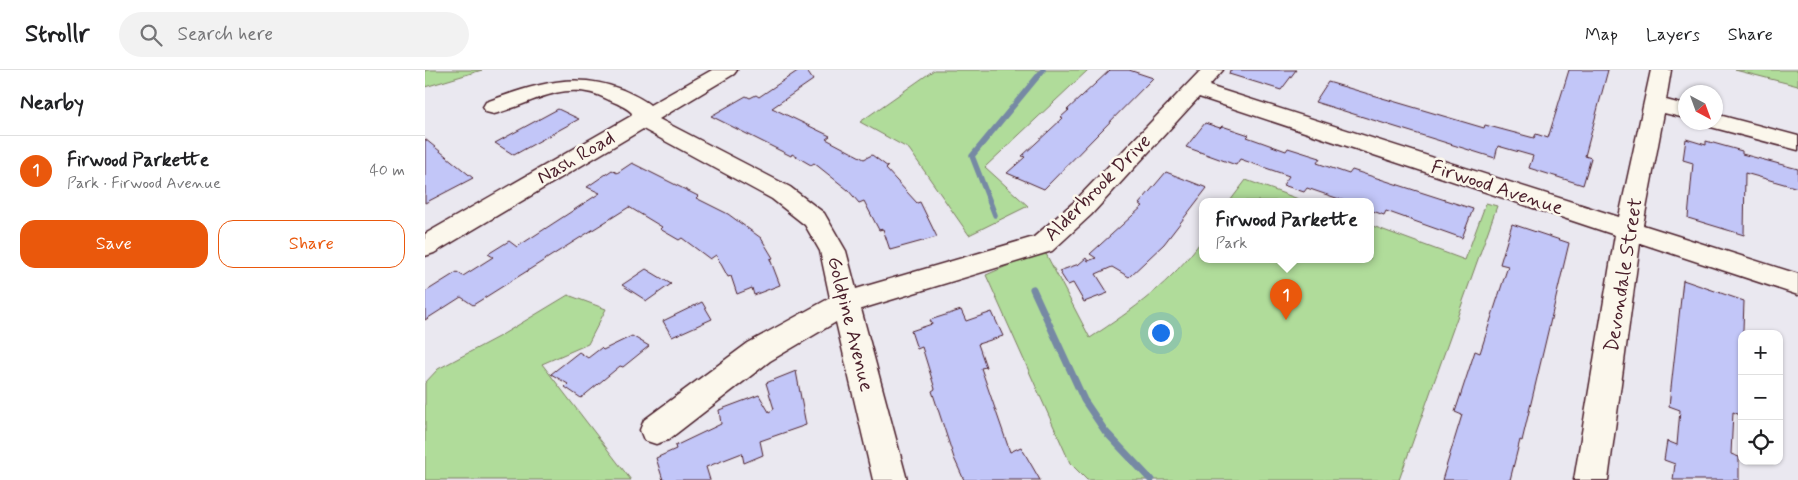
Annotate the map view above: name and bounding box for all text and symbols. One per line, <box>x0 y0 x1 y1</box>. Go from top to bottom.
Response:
search box <box>119 12 469 57</box>
text: Strollr <box>25 19 89 50</box>
icon: search <box>137 21 165 49</box>
text: Search here <box>177 22 273 47</box>
text: Map <box>1585 23 1618 47</box>
text: Layers <box>1646 23 1700 47</box>
text: Share <box>1728 23 1773 47</box>
north arrow <box>1678 85 1723 130</box>
text: Nearby <box>20 89 84 117</box>
street label: Nash Road <box>532 125 620 191</box>
street label: Alderbrook Drive <box>1038 128 1158 248</box>
text: Firwood Parkette <box>67 148 209 173</box>
street label: Firwood Avenue <box>1428 154 1567 222</box>
text: 1 <box>32 160 40 181</box>
text: 40 m <box>369 160 405 181</box>
text: Park · Firwood Avenue <box>67 173 221 194</box>
street label: Devondale Street <box>1598 196 1650 354</box>
popup <box>1199 198 1374 263</box>
text: Firwood Parkette <box>1215 208 1358 233</box>
button: Save <box>20 220 208 268</box>
button: Share <box>218 220 405 268</box>
text: Park <box>1215 233 1247 254</box>
street label: Goldpine Avenue <box>820 254 880 395</box>
pin: 1 <box>1270 279 1302 320</box>
your location <box>1148 320 1174 346</box>
map controls <box>1738 330 1783 465</box>
button: + <box>1738 330 1783 375</box>
button: − <box>1738 375 1783 420</box>
button: locate <box>1738 420 1783 465</box>

